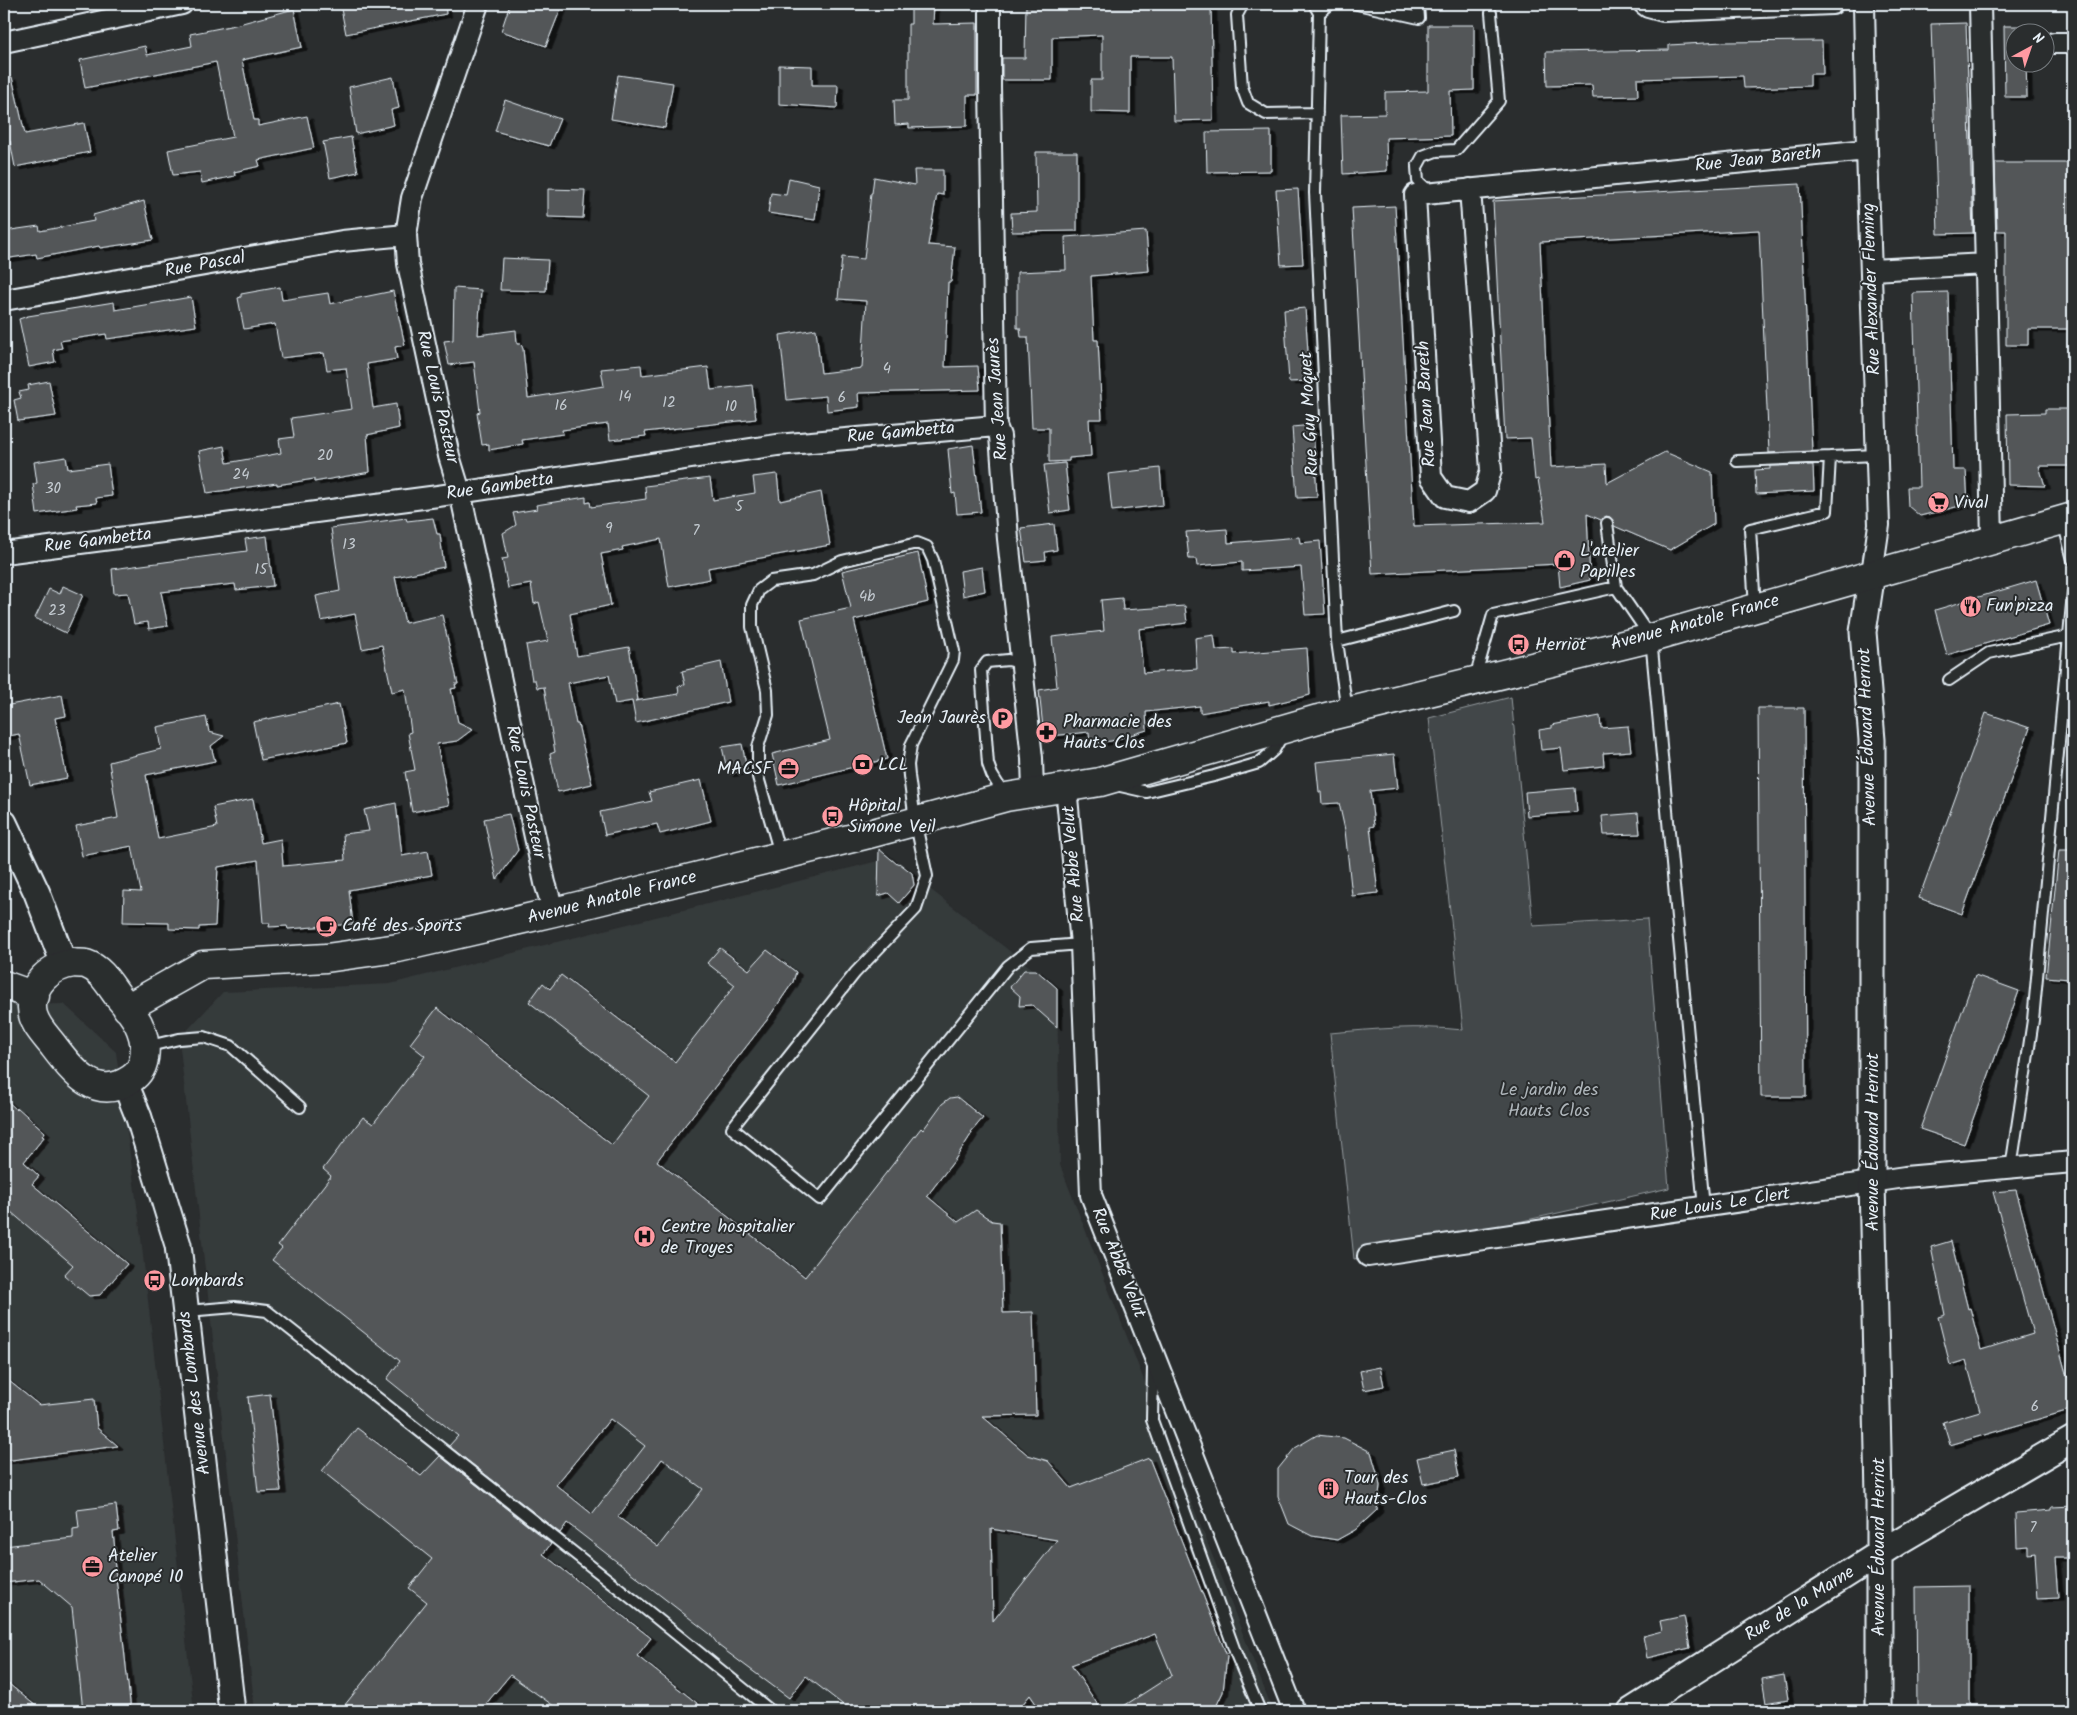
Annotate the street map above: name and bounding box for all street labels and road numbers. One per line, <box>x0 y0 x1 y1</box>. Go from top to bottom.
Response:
street label: Rue Jean Bareth <box>1693 139 1823 181</box>
street label: Rue Alexander Fleming <box>1854 202 1890 376</box>
street label: Rue Pascal <box>162 244 248 286</box>
street label: Rue Louis Pasteur <box>408 328 467 467</box>
street label: Rue Jean Jaurès <box>979 336 1017 462</box>
street label: Rue Jean Bareth <box>1409 340 1445 468</box>
street label: Rue Guy Moquet <box>1292 350 1328 477</box>
street label: Rue Gambetta <box>846 414 956 452</box>
street label: Rue Gambetta <box>444 465 556 509</box>
street label: Rue Gambetta <box>43 520 153 562</box>
street label: Avenue Anatole France <box>1607 587 1783 659</box>
street label: Avenue Édouard Herriot <box>1850 646 1886 827</box>
street label: Rue Louis Pasteur <box>497 723 554 862</box>
street label: Rue Abbé Velut <box>1054 803 1094 924</box>
street label: Avenue Anatole France <box>524 863 700 933</box>
street label: Avenue Édouard Herriot <box>1859 1052 1888 1231</box>
street label: Rue Louis Le Clert <box>1648 1179 1793 1230</box>
street label: Rue Abbé Velut <box>1083 1203 1154 1324</box>
street label: Avenue des Lombards <box>171 1309 219 1477</box>
street label: Avenue Édouard Herriot <box>1865 1457 1894 1636</box>
street label: Rue de la Marne <box>1739 1559 1861 1649</box>

